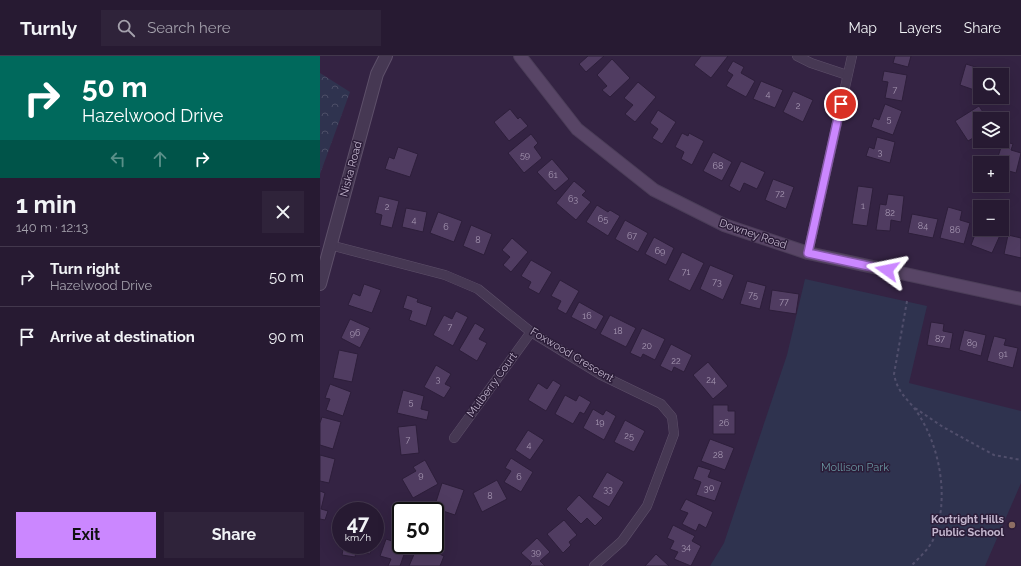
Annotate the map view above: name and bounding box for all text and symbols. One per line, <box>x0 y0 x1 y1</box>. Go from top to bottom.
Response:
search box <box>101 10 381 46</box>
text: Turnly <box>20 17 77 39</box>
icon: search <box>115 17 137 39</box>
text: Search here <box>147 19 231 37</box>
text: Map <box>849 20 877 36</box>
text: Layers <box>899 20 942 36</box>
text: Share <box>964 20 1001 36</box>
map controls <box>973 68 1009 236</box>
button: search <box>973 68 1009 104</box>
text: 50 m <box>82 71 148 104</box>
icon: right <box>16 72 68 124</box>
house number: 7 <box>893 85 898 95</box>
pin <box>824 87 858 121</box>
house number: 4 <box>766 89 771 99</box>
icon: arrive <box>830 93 852 115</box>
house number: 2 <box>796 101 801 111</box>
text: Hazelwood Drive <box>82 105 223 126</box>
button: layers <box>973 112 1009 148</box>
house number: 5 <box>887 114 892 124</box>
street label: Niska Road <box>337 140 365 198</box>
house number: 3 <box>878 147 883 157</box>
icon: left <box>107 148 129 170</box>
icon: ahead <box>149 148 171 170</box>
icon: right <box>191 148 213 170</box>
house number: 59 <box>520 150 530 160</box>
button: + <box>973 156 1009 192</box>
house number: 68 <box>713 161 723 171</box>
house number: 61 <box>548 170 558 180</box>
house number: 72 <box>775 189 785 199</box>
text: 1 min <box>16 190 77 219</box>
button: close <box>262 191 304 233</box>
house number: 63 <box>568 194 578 204</box>
button: − <box>973 200 1009 236</box>
house number: 1 <box>861 201 865 211</box>
house number: 2 <box>385 202 390 212</box>
house number: 82 <box>885 208 895 218</box>
house number: 65 <box>598 214 608 224</box>
house number: 4 <box>412 215 417 225</box>
street label: Downey Road <box>717 216 789 252</box>
text: 140 m · 12:13 <box>16 220 88 235</box>
house number: 84 <box>918 221 928 231</box>
house number: 6 <box>443 222 449 232</box>
house number: 86 <box>950 225 961 235</box>
house number: 67 <box>627 231 637 241</box>
house number: 8 <box>475 235 481 245</box>
house number: 69 <box>655 246 665 256</box>
position arrow <box>866 249 908 291</box>
text: Turn right <box>50 260 120 278</box>
icon: right <box>16 266 38 288</box>
house number: 71 <box>682 267 690 277</box>
text: 50 m <box>269 268 304 286</box>
house number: 73 <box>712 277 722 287</box>
text: Hazelwood Drive <box>50 278 152 293</box>
house number: 75 <box>748 290 758 300</box>
house number: 77 <box>779 297 789 307</box>
house number: 16 <box>582 311 592 321</box>
house number: 7 <box>448 322 453 332</box>
street label: Foxwood Crescent <box>528 325 616 385</box>
icon: arrive <box>16 326 38 348</box>
house number: 18 <box>613 326 623 336</box>
text: Arrive at destination <box>50 328 195 346</box>
text: 90 m <box>268 328 304 346</box>
house number: 96 <box>350 328 361 338</box>
house number: 87 <box>935 334 945 344</box>
house number: 89 <box>967 338 977 348</box>
house number: 20 <box>642 341 653 351</box>
house number: 91 <box>998 349 1008 359</box>
street label: Mulberry Court <box>464 350 520 420</box>
house number: 22 <box>671 356 681 366</box>
house number: 3 <box>436 374 441 384</box>
house number: 24 <box>706 375 716 385</box>
house number: 5 <box>409 397 414 407</box>
house number: 19 <box>595 417 605 427</box>
house number: 26 <box>719 418 730 428</box>
house number: 25 <box>624 431 634 441</box>
house number: 7 <box>406 435 411 445</box>
house number: 4 <box>527 440 532 450</box>
house number: 28 <box>713 450 723 460</box>
park label: Mollison Park <box>821 461 889 474</box>
house number: 9 <box>418 470 424 480</box>
house number: 6 <box>516 472 522 482</box>
house number: 30 <box>704 483 715 493</box>
house number: 33 <box>603 484 613 494</box>
house number: 8 <box>487 491 493 501</box>
speed limit sign: 50 <box>392 502 444 554</box>
text: 47 <box>347 511 369 535</box>
button: Exit <box>16 512 156 558</box>
button: Share <box>164 512 304 558</box>
place label: Kortright Hills Public School <box>931 513 1005 539</box>
marker: Kortright Hills Public School <box>1007 520 1017 530</box>
text: km/h <box>345 532 371 543</box>
house number: 34 <box>681 542 691 552</box>
house number: 39 <box>531 547 541 557</box>

